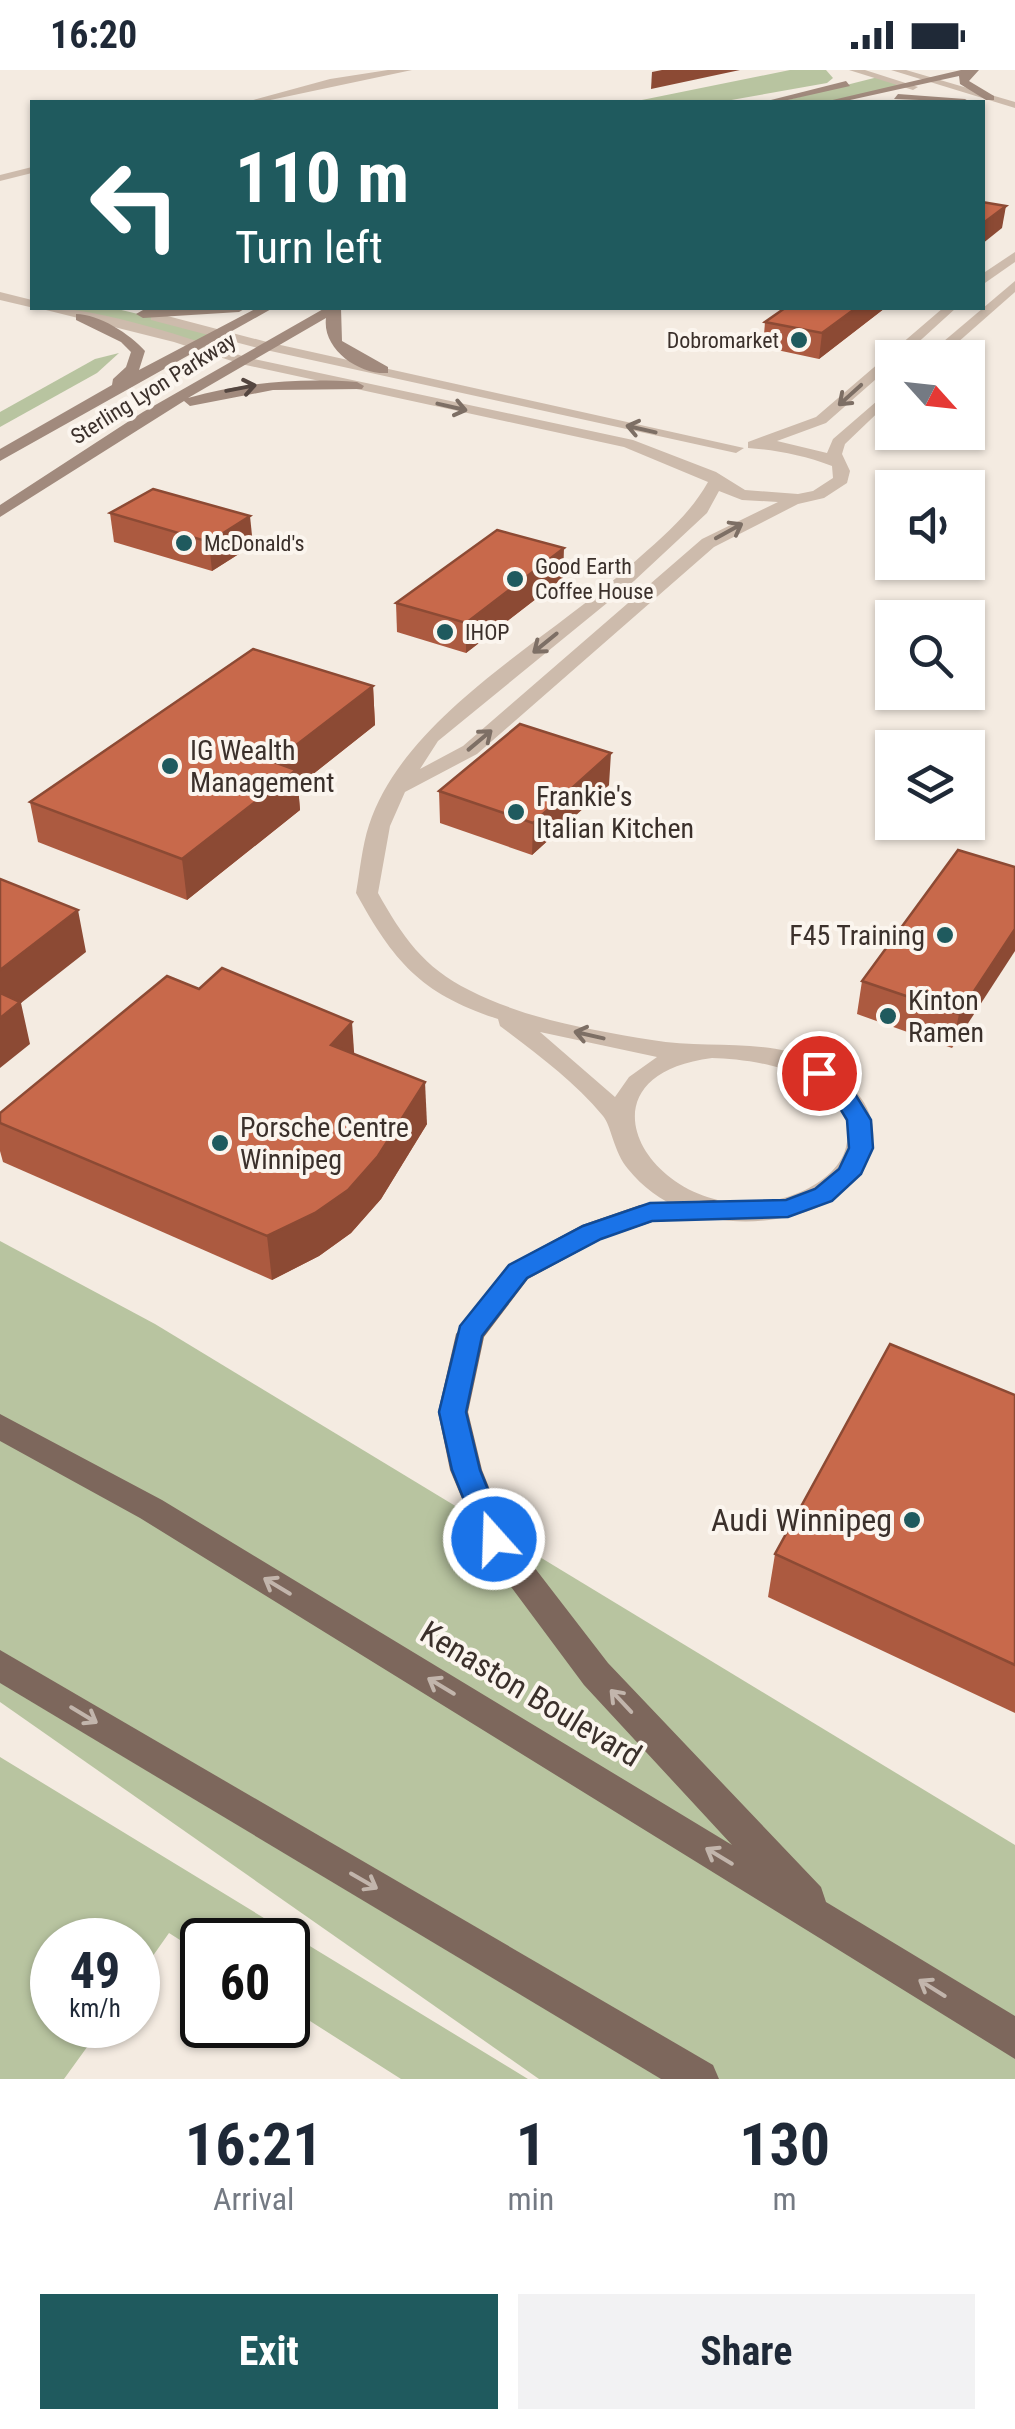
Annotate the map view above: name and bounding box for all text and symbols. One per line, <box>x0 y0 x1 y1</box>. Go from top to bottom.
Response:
text: 16:20 <box>50 13 137 57</box>
text: 110 m <box>235 137 409 219</box>
icon: left <box>70 140 200 270</box>
text: Turn left <box>235 221 383 274</box>
street label: Sterling Lyon Parkway <box>66 328 240 449</box>
place label: Dobromarket <box>667 328 779 353</box>
marker: Dobromarket <box>788 329 810 351</box>
north arrow <box>875 340 985 450</box>
map controls <box>875 340 985 840</box>
one-way arrow <box>224 378 257 397</box>
one-way arrow <box>838 383 863 406</box>
one-way arrow <box>435 399 467 417</box>
one-way arrow <box>626 418 658 437</box>
button: sound <box>875 470 985 580</box>
one-way arrow <box>713 521 743 541</box>
place label: McDonald's <box>204 531 305 556</box>
marker: McDonald's <box>173 532 195 554</box>
place label: Good Earth Coffee House <box>535 554 654 604</box>
marker: Good Earth Coffee House <box>504 568 526 590</box>
button: search <box>875 600 985 710</box>
place label: IHOP <box>465 620 510 645</box>
marker: IHOP <box>434 621 456 643</box>
one-way arrow <box>532 632 558 654</box>
one-way arrow <box>467 729 493 751</box>
button: layers <box>875 730 985 840</box>
place label: IG Wealth Management <box>190 734 335 799</box>
marker: IG Wealth Management <box>159 755 181 777</box>
place label: Frankie's Italian Kitchen <box>536 780 694 845</box>
marker: Frankie's Italian Kitchen <box>505 801 527 823</box>
place label: F45 Training <box>789 919 925 952</box>
marker: F45 Training <box>934 924 956 946</box>
place label: Kinton Ramen <box>908 984 984 1049</box>
marker: Kinton Ramen <box>877 1005 899 1027</box>
one-way arrow <box>573 1025 605 1044</box>
pin <box>777 1031 862 1116</box>
icon: arrive <box>792 1046 847 1101</box>
place label: Porsche Centre Winnipeg <box>240 1111 409 1176</box>
marker: Porsche Centre Winnipeg <box>209 1132 231 1154</box>
position arrow <box>442 1487 546 1591</box>
place label: Audi Winnipeg <box>711 1501 892 1539</box>
marker: Audi Winnipeg <box>901 1509 923 1531</box>
one-way arrow <box>263 1576 292 1596</box>
street label: Kenaston Boulevard <box>414 1613 648 1775</box>
one-way arrow <box>427 1676 456 1696</box>
one-way arrow <box>609 1689 633 1713</box>
one-way arrow <box>69 1705 98 1725</box>
one-way arrow <box>705 1846 734 1866</box>
one-way arrow <box>349 1871 377 1891</box>
speed limit sign: 60 <box>180 1918 310 2048</box>
text: 49 <box>70 1942 120 2000</box>
one-way arrow <box>918 1977 947 1998</box>
text: km/h <box>69 1994 121 2023</box>
text: 16:21 <box>185 2109 323 2180</box>
text: 1 <box>516 2109 546 2180</box>
text: 130 <box>739 2109 830 2180</box>
text: Arrival <box>213 2180 294 2218</box>
text: min <box>507 2180 554 2218</box>
text: m <box>773 2180 797 2218</box>
button: Exit <box>40 2294 498 2409</box>
button: Share <box>518 2294 975 2409</box>

